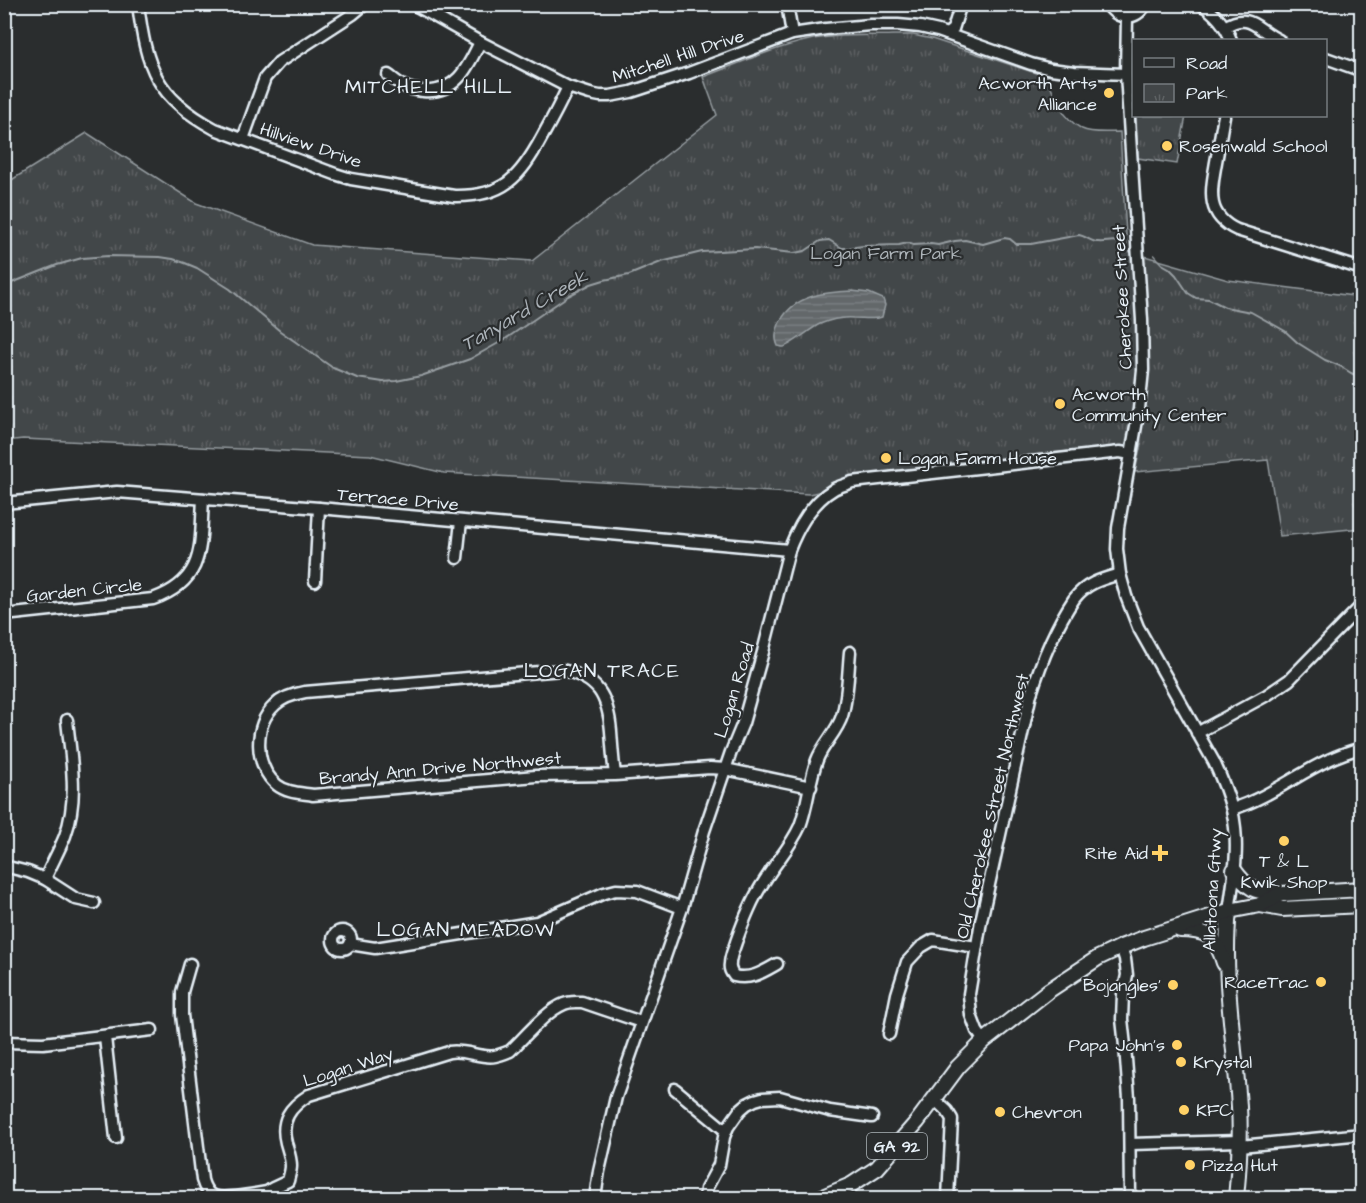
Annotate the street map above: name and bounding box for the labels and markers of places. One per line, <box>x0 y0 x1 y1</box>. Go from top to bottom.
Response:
place label: Acworth Arts Alliance <box>978 71 1097 117</box>
marker: Acworth Arts Alliance <box>1102 86 1116 100</box>
place label: Rosenwald School <box>1179 134 1328 159</box>
marker: Rosenwald School <box>1160 139 1174 153</box>
place label: Acworth Community Center <box>1072 382 1227 429</box>
marker: Acworth Community Center <box>1053 397 1067 411</box>
place label: Logan Farm House <box>898 446 1057 472</box>
marker: Logan Farm House <box>879 451 893 465</box>
marker: T & L Kwik Shop <box>1277 834 1291 848</box>
place label: Rite Aid <box>1085 841 1148 866</box>
marker: Rite Aid <box>1153 846 1167 860</box>
place label: T & L Kwik Shop <box>1240 849 1328 895</box>
place label: RaceTrac <box>1224 970 1309 995</box>
place label: Bojangles' <box>1083 973 1161 999</box>
marker: RaceTrac <box>1314 975 1328 989</box>
marker: Bojangles' <box>1166 978 1180 992</box>
place label: Papa John's <box>1068 1033 1165 1058</box>
marker: Papa John's <box>1170 1038 1184 1052</box>
place label: Krystal <box>1193 1050 1252 1076</box>
marker: Krystal <box>1174 1055 1188 1069</box>
place label: KFC <box>1196 1098 1232 1123</box>
place label: Chevron <box>1012 1100 1082 1125</box>
marker: KFC <box>1177 1103 1191 1117</box>
marker: Chevron <box>993 1105 1007 1119</box>
place label: Pizza Hut <box>1202 1153 1278 1178</box>
marker: Pizza Hut <box>1183 1158 1197 1172</box>

